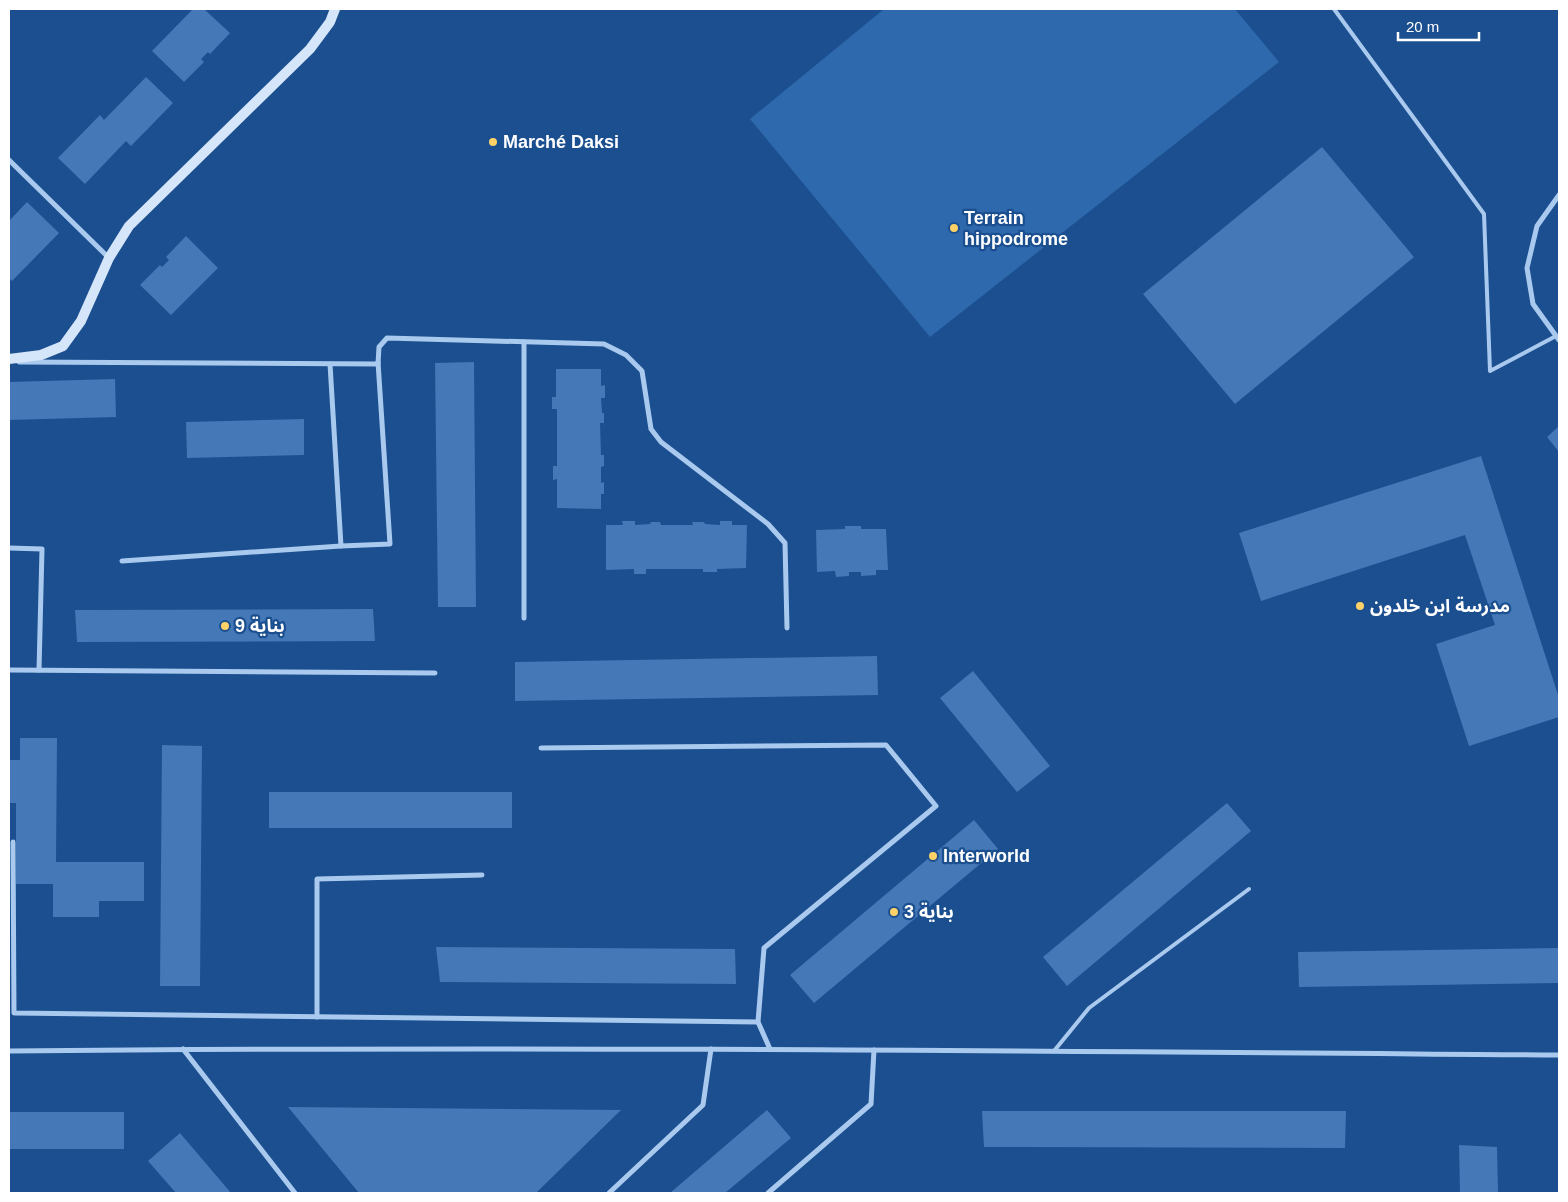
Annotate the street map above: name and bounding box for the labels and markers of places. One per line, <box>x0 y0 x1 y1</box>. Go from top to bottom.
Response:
place label: Marché Daksi <box>503 132 619 152</box>
marker: Marché Daksi <box>487 136 499 148</box>
place label: Terrain hippodrome <box>964 208 1068 249</box>
marker: Terrain hippodrome <box>948 222 960 234</box>
place label: مدرسة ابن خلدون <box>1370 596 1510 617</box>
marker: مدرسة ابن خلدون <box>1354 600 1366 612</box>
place label: بناية 9 <box>235 616 285 636</box>
marker: بناية 9 <box>219 620 231 632</box>
place label: Interworld <box>943 846 1030 866</box>
marker: Interworld <box>927 850 939 862</box>
place label: بناية 3 <box>904 902 954 922</box>
marker: بناية 3 <box>888 906 900 918</box>

